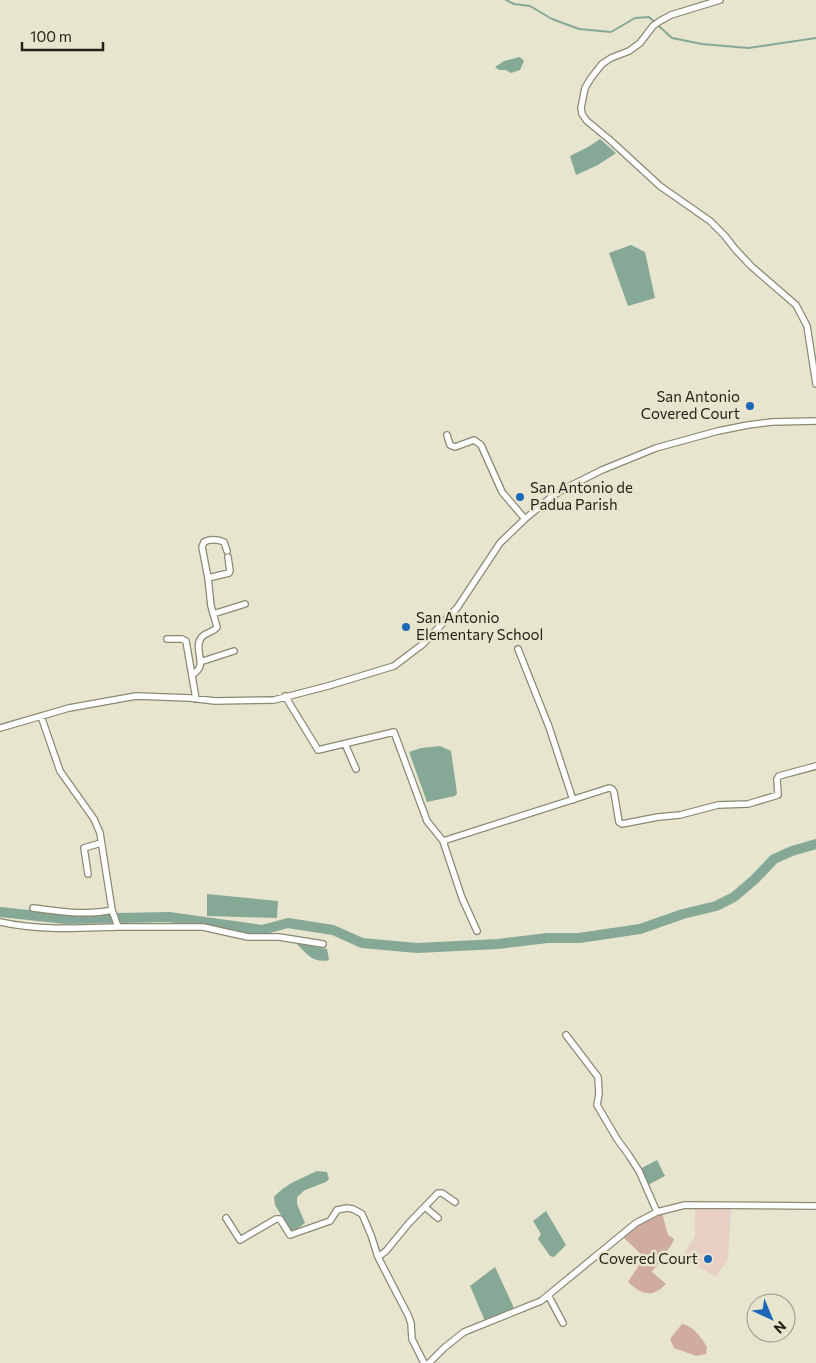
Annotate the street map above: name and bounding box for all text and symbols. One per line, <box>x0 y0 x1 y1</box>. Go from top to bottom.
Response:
scale bar <box>22 20 104 52</box>
text: 100 m <box>30 27 72 45</box>
place label: San Antonio Covered Court <box>641 387 740 422</box>
marker: San Antonio Covered Court <box>744 400 756 412</box>
place label: San Antonio de Padua Parish <box>530 478 633 513</box>
marker: San Antonio de Padua Parish <box>514 491 526 503</box>
place label: San Antonio Elementary School <box>416 608 543 643</box>
marker: San Antonio Elementary School <box>400 621 412 633</box>
place label: Covered Court <box>599 1249 698 1267</box>
marker: Covered Court <box>702 1253 714 1265</box>
north arrow <box>746 1293 796 1343</box>
text: N <box>771 1318 790 1337</box>

